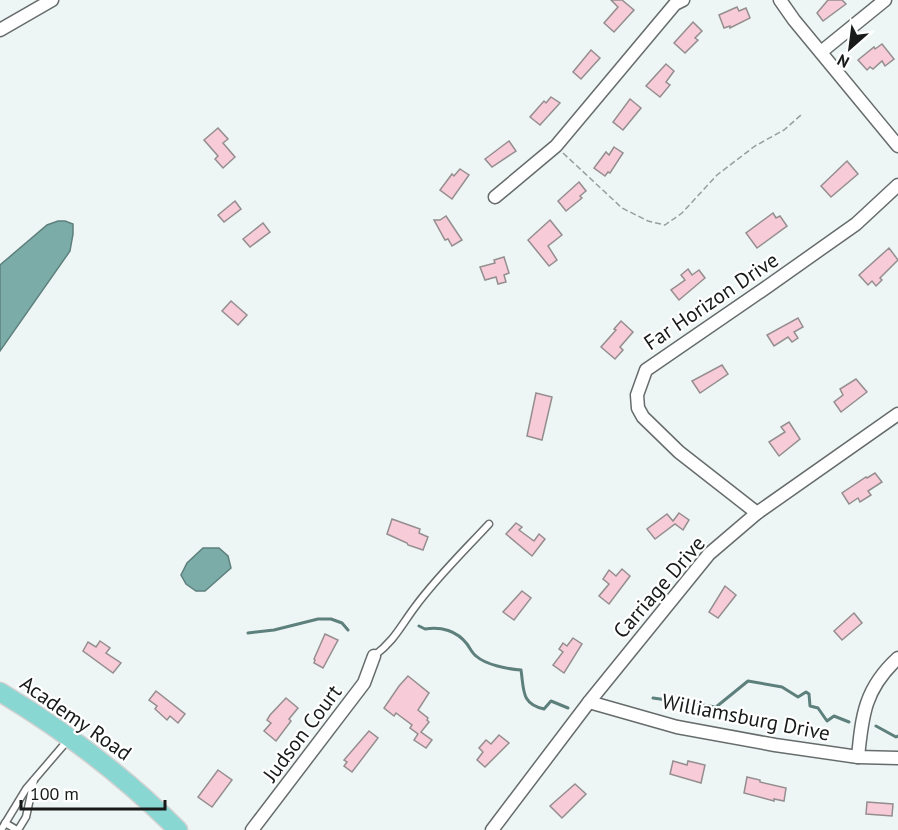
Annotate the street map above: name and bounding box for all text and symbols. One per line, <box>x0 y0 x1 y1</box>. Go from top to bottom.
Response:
north arrow <box>820 18 880 78</box>
text: N <box>834 50 852 73</box>
street label: Far Horizon Drive <box>639 246 783 356</box>
street label: Carriage Drive <box>607 530 711 644</box>
street label: Academy Road <box>15 670 137 766</box>
street label: Judson Court <box>256 679 347 788</box>
street label: Williamsburg Drive <box>660 687 832 747</box>
scale bar <box>21 773 165 811</box>
text: 100 m <box>30 782 79 805</box>

